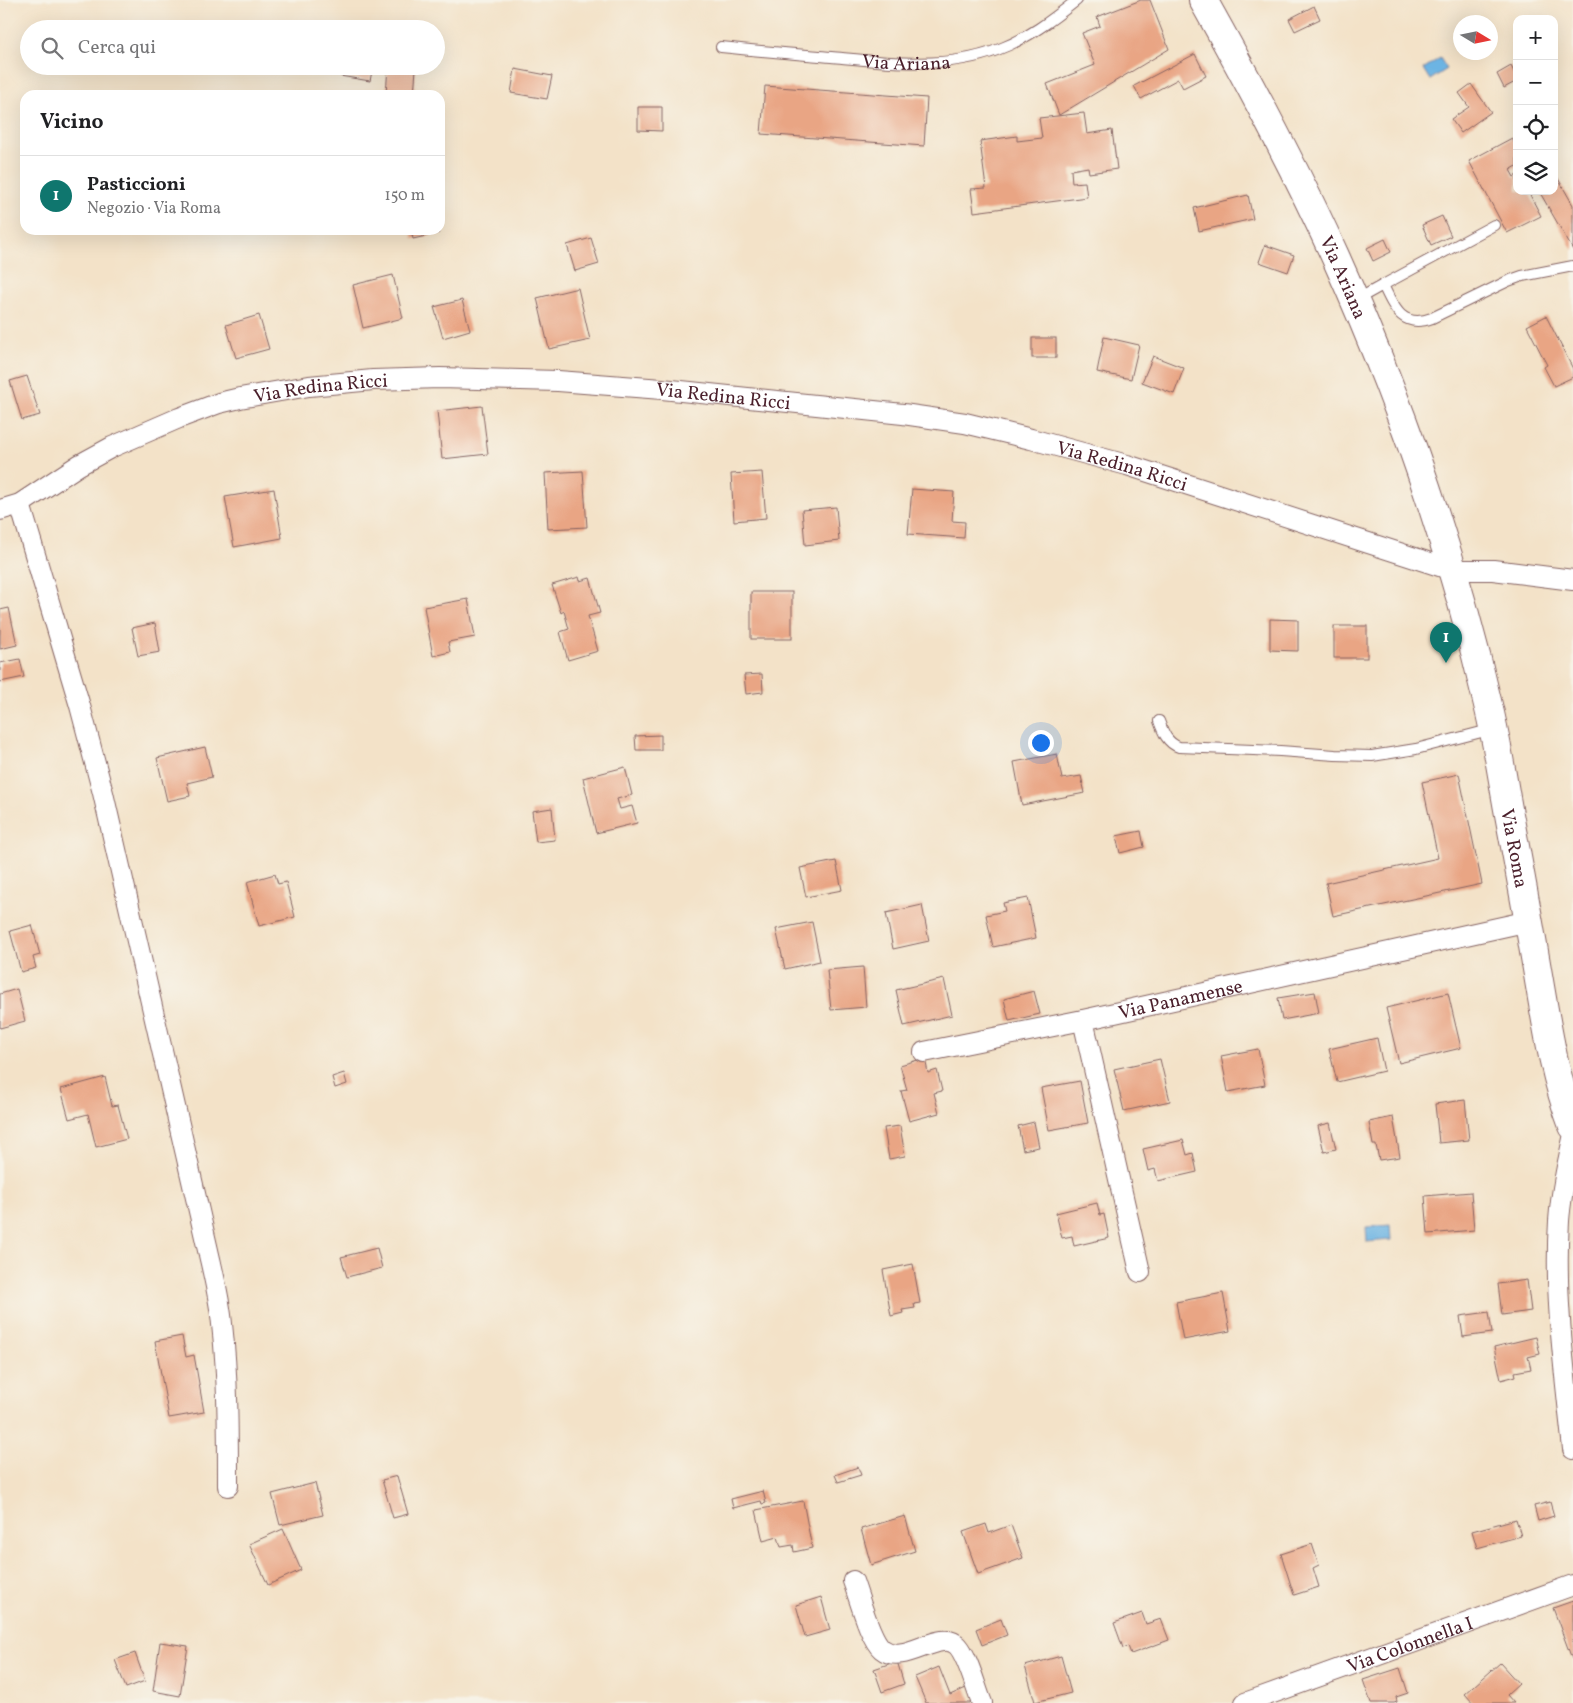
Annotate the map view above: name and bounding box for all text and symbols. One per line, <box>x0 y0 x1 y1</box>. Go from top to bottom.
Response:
north arrow <box>1453 15 1498 60</box>
map controls <box>1513 15 1558 195</box>
button: + <box>1513 15 1558 60</box>
search box <box>20 20 445 75</box>
icon: search <box>38 34 66 62</box>
text: Cerca qui <box>78 35 156 61</box>
street label: Via Ariana <box>861 49 952 78</box>
button: − <box>1513 60 1558 105</box>
button: locate <box>1513 105 1558 150</box>
text: Vicino <box>40 108 104 137</box>
button: layers <box>1513 150 1558 195</box>
text: Pasticcioni <box>87 172 186 198</box>
text: 1 <box>53 185 59 207</box>
text: 150 m <box>384 185 425 207</box>
text: Negozio · Via Roma <box>87 198 221 220</box>
street label: Via Ariana <box>1312 232 1372 323</box>
street label: Via Redina Ricci <box>252 369 389 410</box>
street label: Via Redina Ricci <box>655 377 792 417</box>
street label: Via Redina Ricci <box>1053 436 1191 499</box>
pin: 1 <box>1430 622 1462 663</box>
your location <box>1028 730 1054 756</box>
street label: Via Roma <box>1493 807 1533 890</box>
street label: Via Panamense <box>1116 974 1245 1027</box>
street label: Via Colonnella I <box>1344 1611 1477 1680</box>

